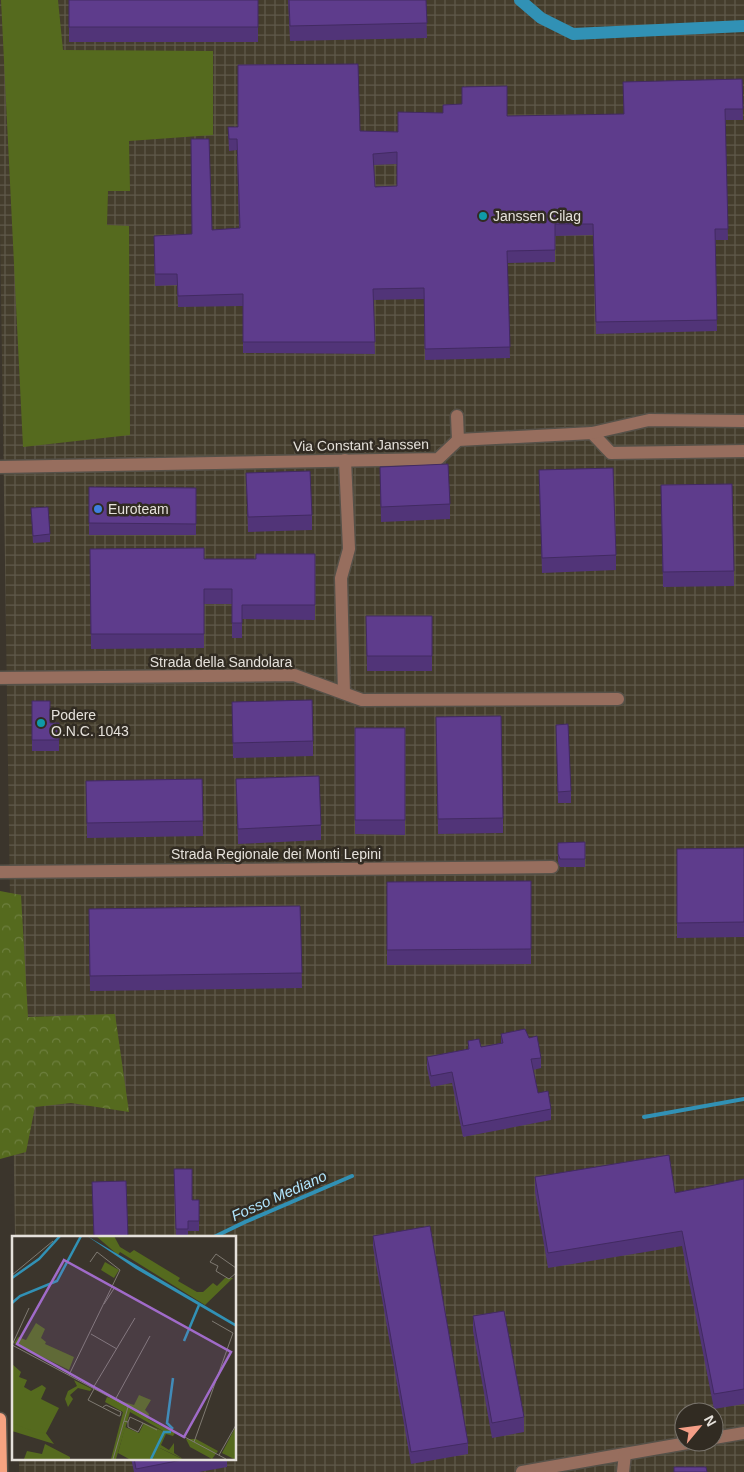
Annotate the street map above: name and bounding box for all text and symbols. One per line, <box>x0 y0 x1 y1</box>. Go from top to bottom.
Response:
place label: Janssen Cilag <box>493 208 581 224</box>
marker: Janssen Cilag <box>477 210 489 222</box>
street label: Via Constant Janssen <box>293 436 429 454</box>
place label: Euroteam <box>108 501 169 517</box>
marker: Euroteam <box>92 503 104 515</box>
street label: Strada della Sandolara <box>150 654 292 670</box>
place label: Podere O.N.C. 1043 <box>51 707 129 739</box>
marker: Podere O.N.C. 1043 <box>35 717 47 729</box>
street label: Strada Regionale dei Monti Lepini <box>171 846 381 862</box>
water label: Fosso Mediano <box>228 1167 329 1224</box>
inset map <box>12 1236 236 1460</box>
north arrow <box>674 1402 724 1452</box>
text: N <box>701 1412 720 1429</box>

